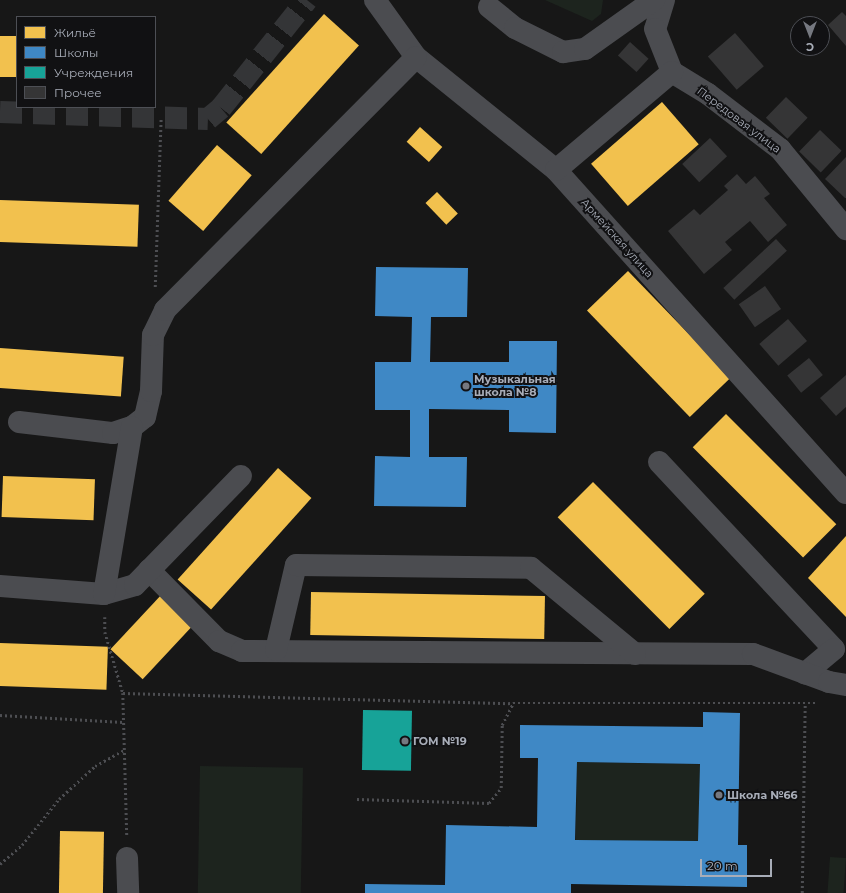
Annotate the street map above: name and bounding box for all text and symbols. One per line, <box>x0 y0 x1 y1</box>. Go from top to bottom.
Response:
legend <box>16 16 156 108</box>
north arrow <box>790 16 830 56</box>
text: Жильё <box>54 25 96 40</box>
text: С <box>806 40 814 54</box>
text: Школы <box>54 45 99 60</box>
text: Учреждения <box>54 65 133 80</box>
street label: Передовая улица <box>695 84 783 156</box>
text: Прочее <box>54 85 102 100</box>
street label: Армейская улица <box>578 196 656 280</box>
place label: Музыкальная школа №8 <box>474 373 556 399</box>
marker: Музыкальная школа №8 <box>461 381 471 391</box>
place label: ГОМ №19 <box>413 734 467 748</box>
marker: ГОМ №19 <box>400 736 410 746</box>
place label: Школа №66 <box>727 788 798 802</box>
marker: Школа №66 <box>714 790 724 800</box>
scale bar <box>702 851 774 877</box>
text: 20 m <box>707 858 738 873</box>

